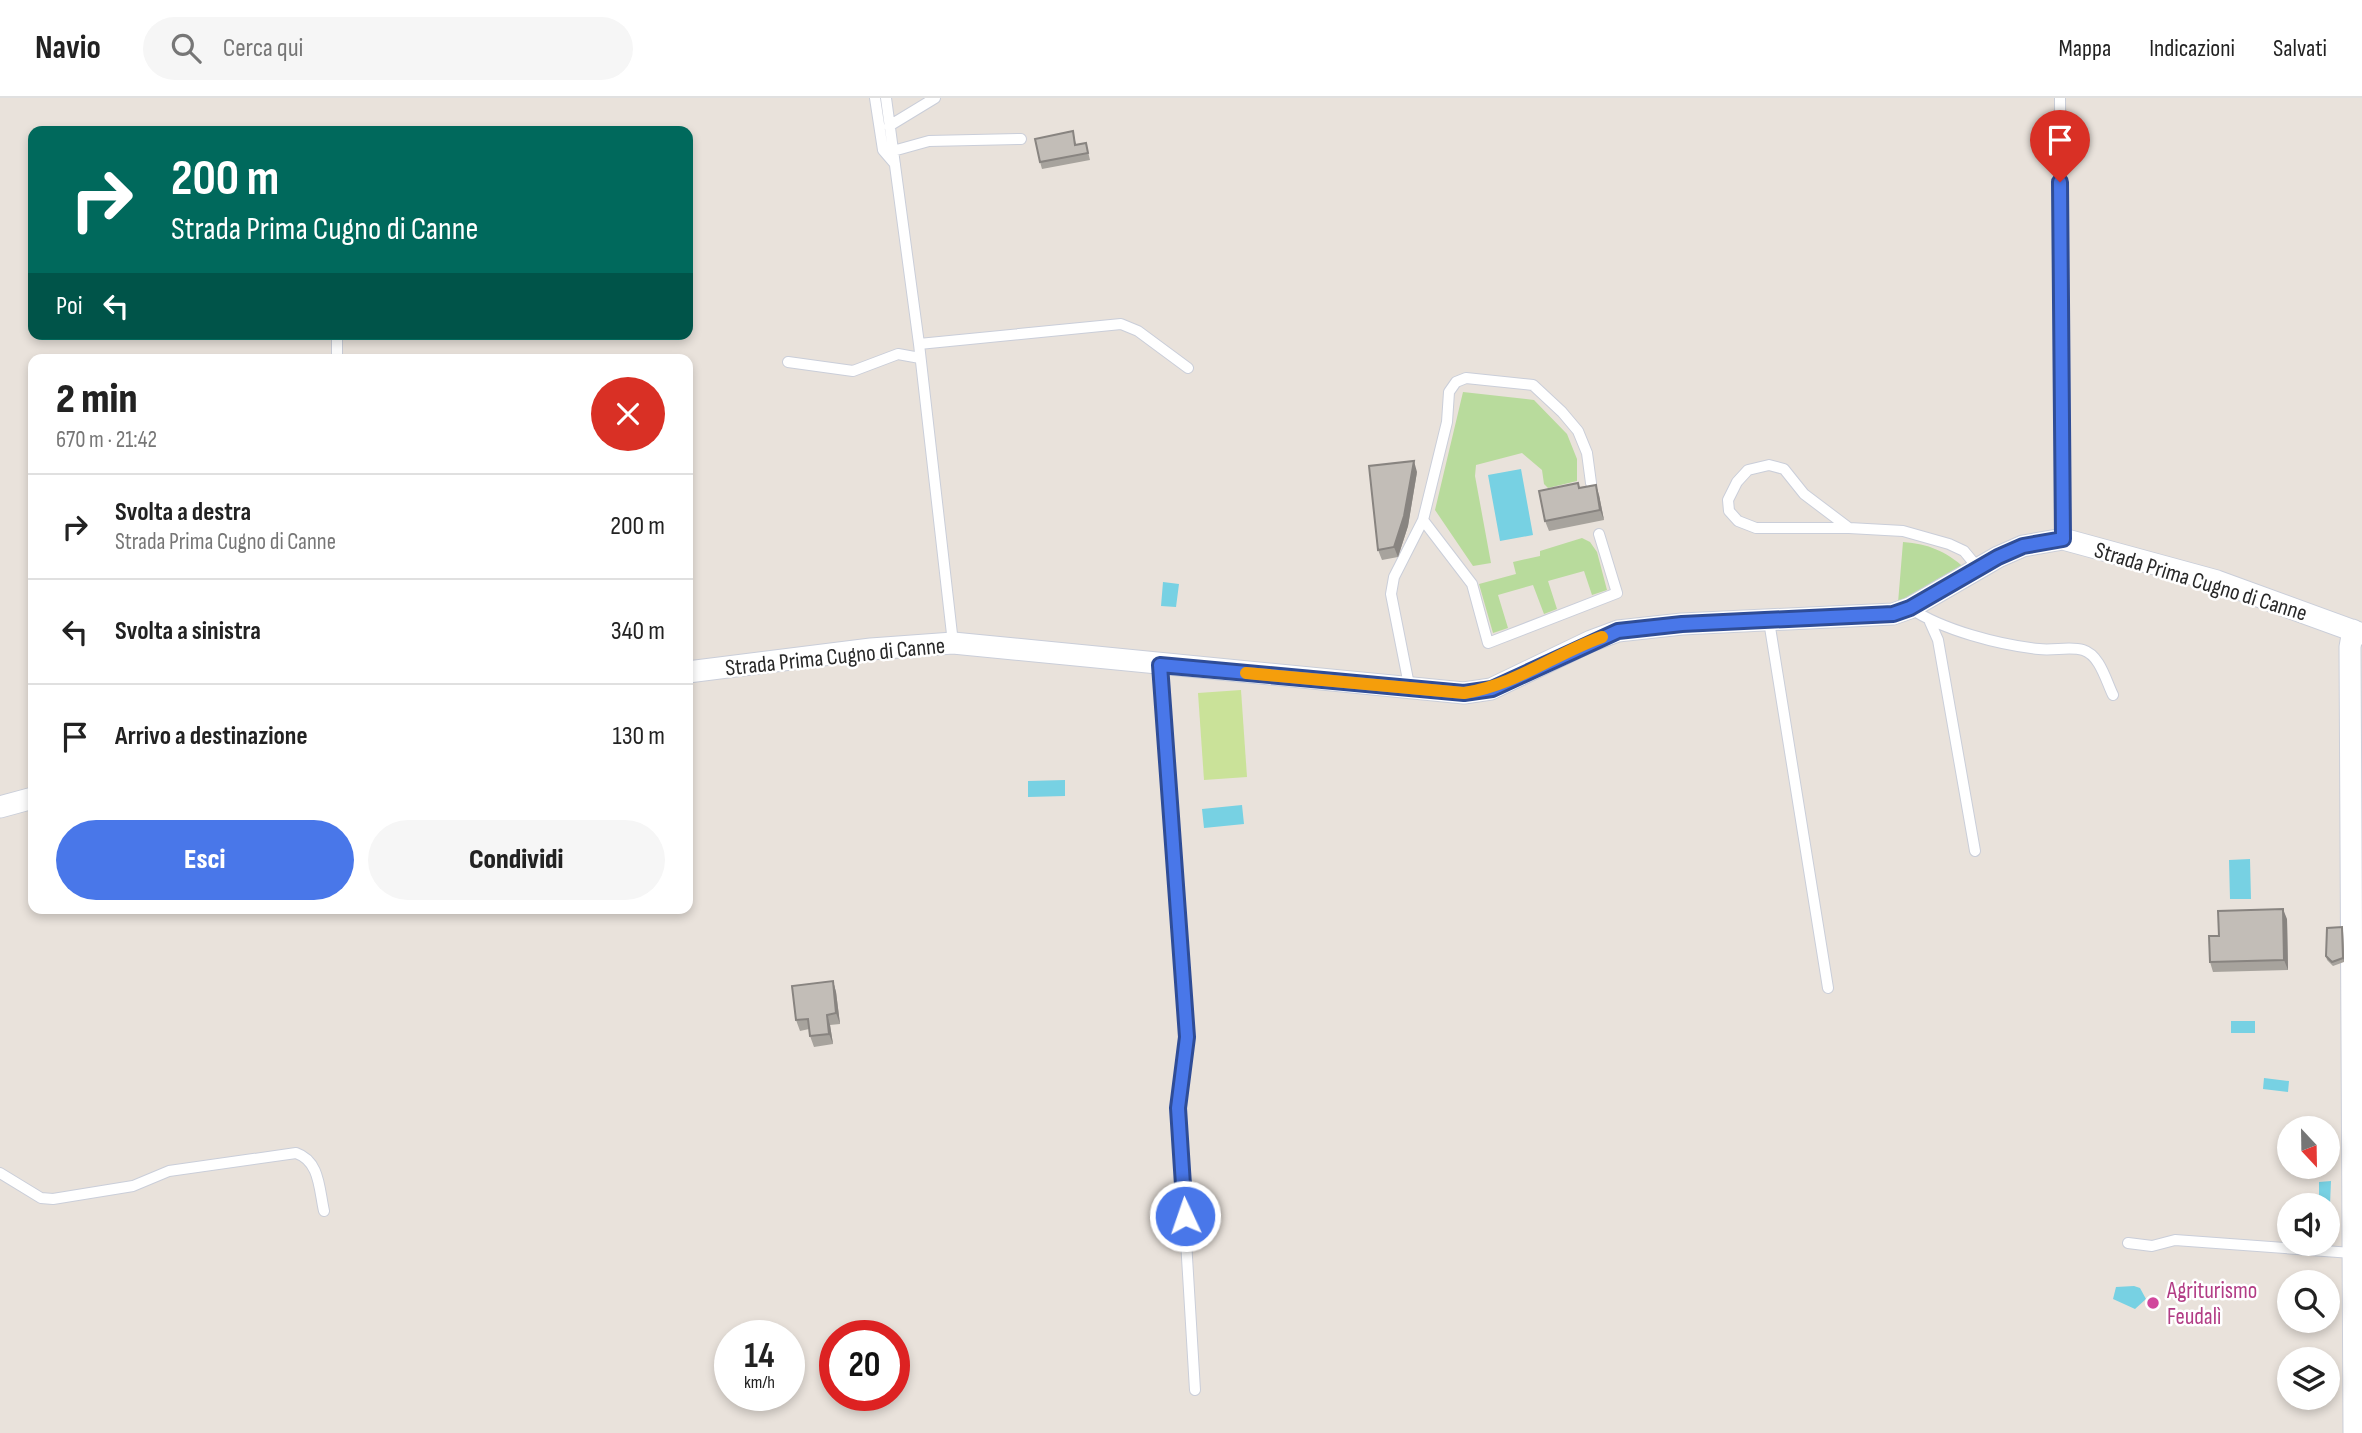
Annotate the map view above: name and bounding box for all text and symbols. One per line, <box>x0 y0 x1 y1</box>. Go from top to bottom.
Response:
search box <box>143 17 633 80</box>
text: Navio <box>35 28 101 68</box>
icon: search <box>167 29 205 67</box>
text: Cerca qui <box>223 33 303 64</box>
text: Mappa <box>2059 34 2111 63</box>
text: Indicazioni <box>2149 34 2235 63</box>
text: Salvati <box>2273 34 2327 63</box>
pin <box>2030 110 2090 182</box>
icon: arrive <box>2041 121 2079 159</box>
text: 200 m <box>171 150 279 209</box>
icon: right <box>56 154 147 245</box>
text: Strada Prima Cugno di Canne <box>171 210 478 249</box>
icon: left <box>97 287 135 325</box>
text: Poi <box>56 291 83 322</box>
text: 2 min <box>56 374 137 425</box>
button: close <box>591 377 665 451</box>
text: 670 m · 21:42 <box>56 426 157 454</box>
text: Svolta a destra <box>115 497 251 528</box>
icon: right <box>56 508 94 546</box>
text: 200 m <box>610 511 665 542</box>
text: Strada Prima Cugno di Canne <box>115 528 336 556</box>
street label: Strada Prima Cugno di Canne <box>2091 536 2310 628</box>
icon: left <box>56 613 94 651</box>
text: Svolta a sinistra <box>115 616 261 647</box>
text: 340 m <box>611 616 665 647</box>
street label: Strada Prima Cugno di Canne <box>724 632 946 682</box>
icon: arrive <box>56 718 94 756</box>
text: Arrivo a destinazione <box>115 721 308 752</box>
text: 130 m <box>613 721 665 752</box>
button: Esci <box>56 820 354 900</box>
button: Condividi <box>368 820 665 900</box>
north arrow <box>2277 1116 2340 1180</box>
map controls <box>2277 1116 2340 1410</box>
position arrow <box>1148 1179 1222 1253</box>
button: sound <box>2277 1193 2340 1256</box>
button: search <box>2277 1270 2340 1333</box>
place label: Agriturismo Feudalì <box>2166 1277 2257 1331</box>
marker: Agriturismo Feudalì <box>2145 1295 2161 1311</box>
speed limit sign: 20 <box>819 1320 910 1411</box>
text: 14 <box>744 1335 775 1378</box>
button: layers <box>2277 1347 2340 1410</box>
text: km/h <box>744 1372 775 1393</box>

